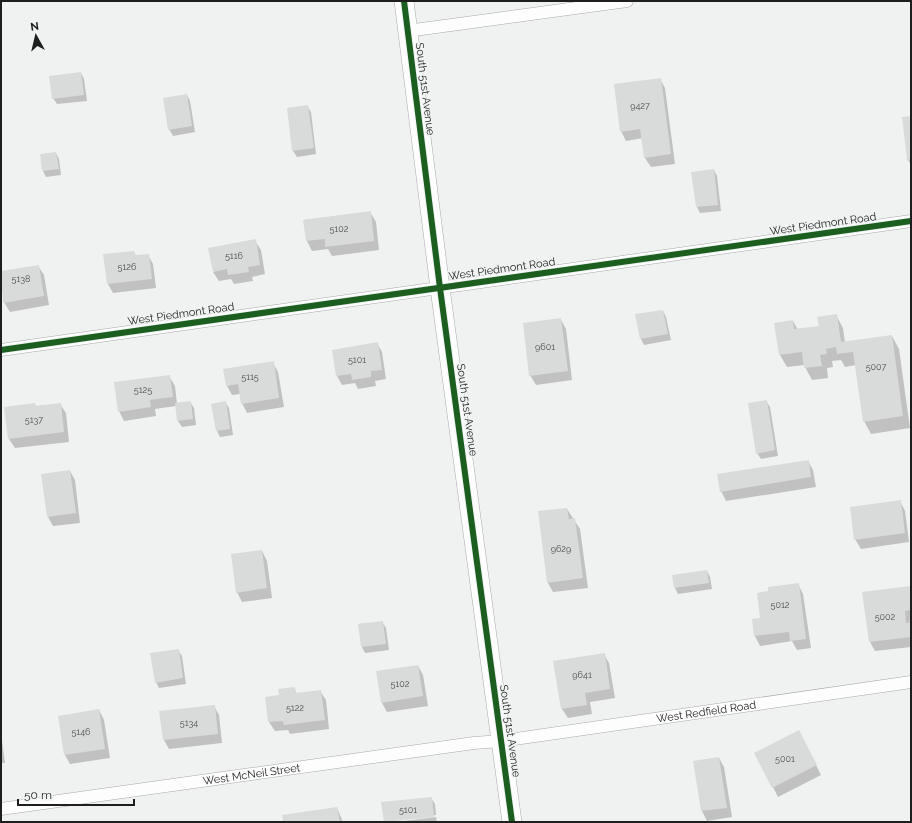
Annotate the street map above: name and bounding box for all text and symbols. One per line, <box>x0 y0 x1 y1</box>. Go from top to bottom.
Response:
north arrow <box>16 16 56 56</box>
text: N <box>30 20 40 34</box>
street label: South 51st Avenue <box>413 42 437 137</box>
house number: 9427 <box>630 101 650 111</box>
street label: West Piedmont Road <box>769 210 877 238</box>
house number: 5102 <box>330 224 349 234</box>
house number: 5116 <box>225 251 244 261</box>
street label: West Piedmont Road <box>448 255 556 283</box>
house number: 5126 <box>118 262 137 272</box>
house number: 5138 <box>12 274 30 284</box>
street label: West Piedmont Road <box>127 300 235 328</box>
house number: 9601 <box>535 342 555 352</box>
house number: 5101 <box>348 355 366 365</box>
house number: 5007 <box>866 362 887 372</box>
street label: South 51st Avenue <box>454 363 480 458</box>
house number: 5115 <box>241 372 259 382</box>
house number: 5125 <box>134 385 152 395</box>
house number: 5137 <box>25 415 43 425</box>
house number: 9629 <box>551 544 571 554</box>
house number: 5012 <box>771 600 790 610</box>
house number: 5002 <box>875 612 896 622</box>
house number: 9641 <box>572 670 592 680</box>
house number: 5102 <box>391 679 410 689</box>
street label: South 51st Avenue <box>497 684 523 779</box>
street label: West Redfield Road <box>656 698 757 725</box>
house number: 5122 <box>286 703 304 713</box>
house number: 5134 <box>180 718 198 728</box>
house number: 5146 <box>71 727 91 737</box>
house number: 5001 <box>775 754 795 764</box>
street label: West McNeil Street <box>202 761 301 787</box>
scale bar <box>18 781 134 807</box>
text: 50 m <box>24 788 52 802</box>
house number: 5101 <box>399 805 417 815</box>

